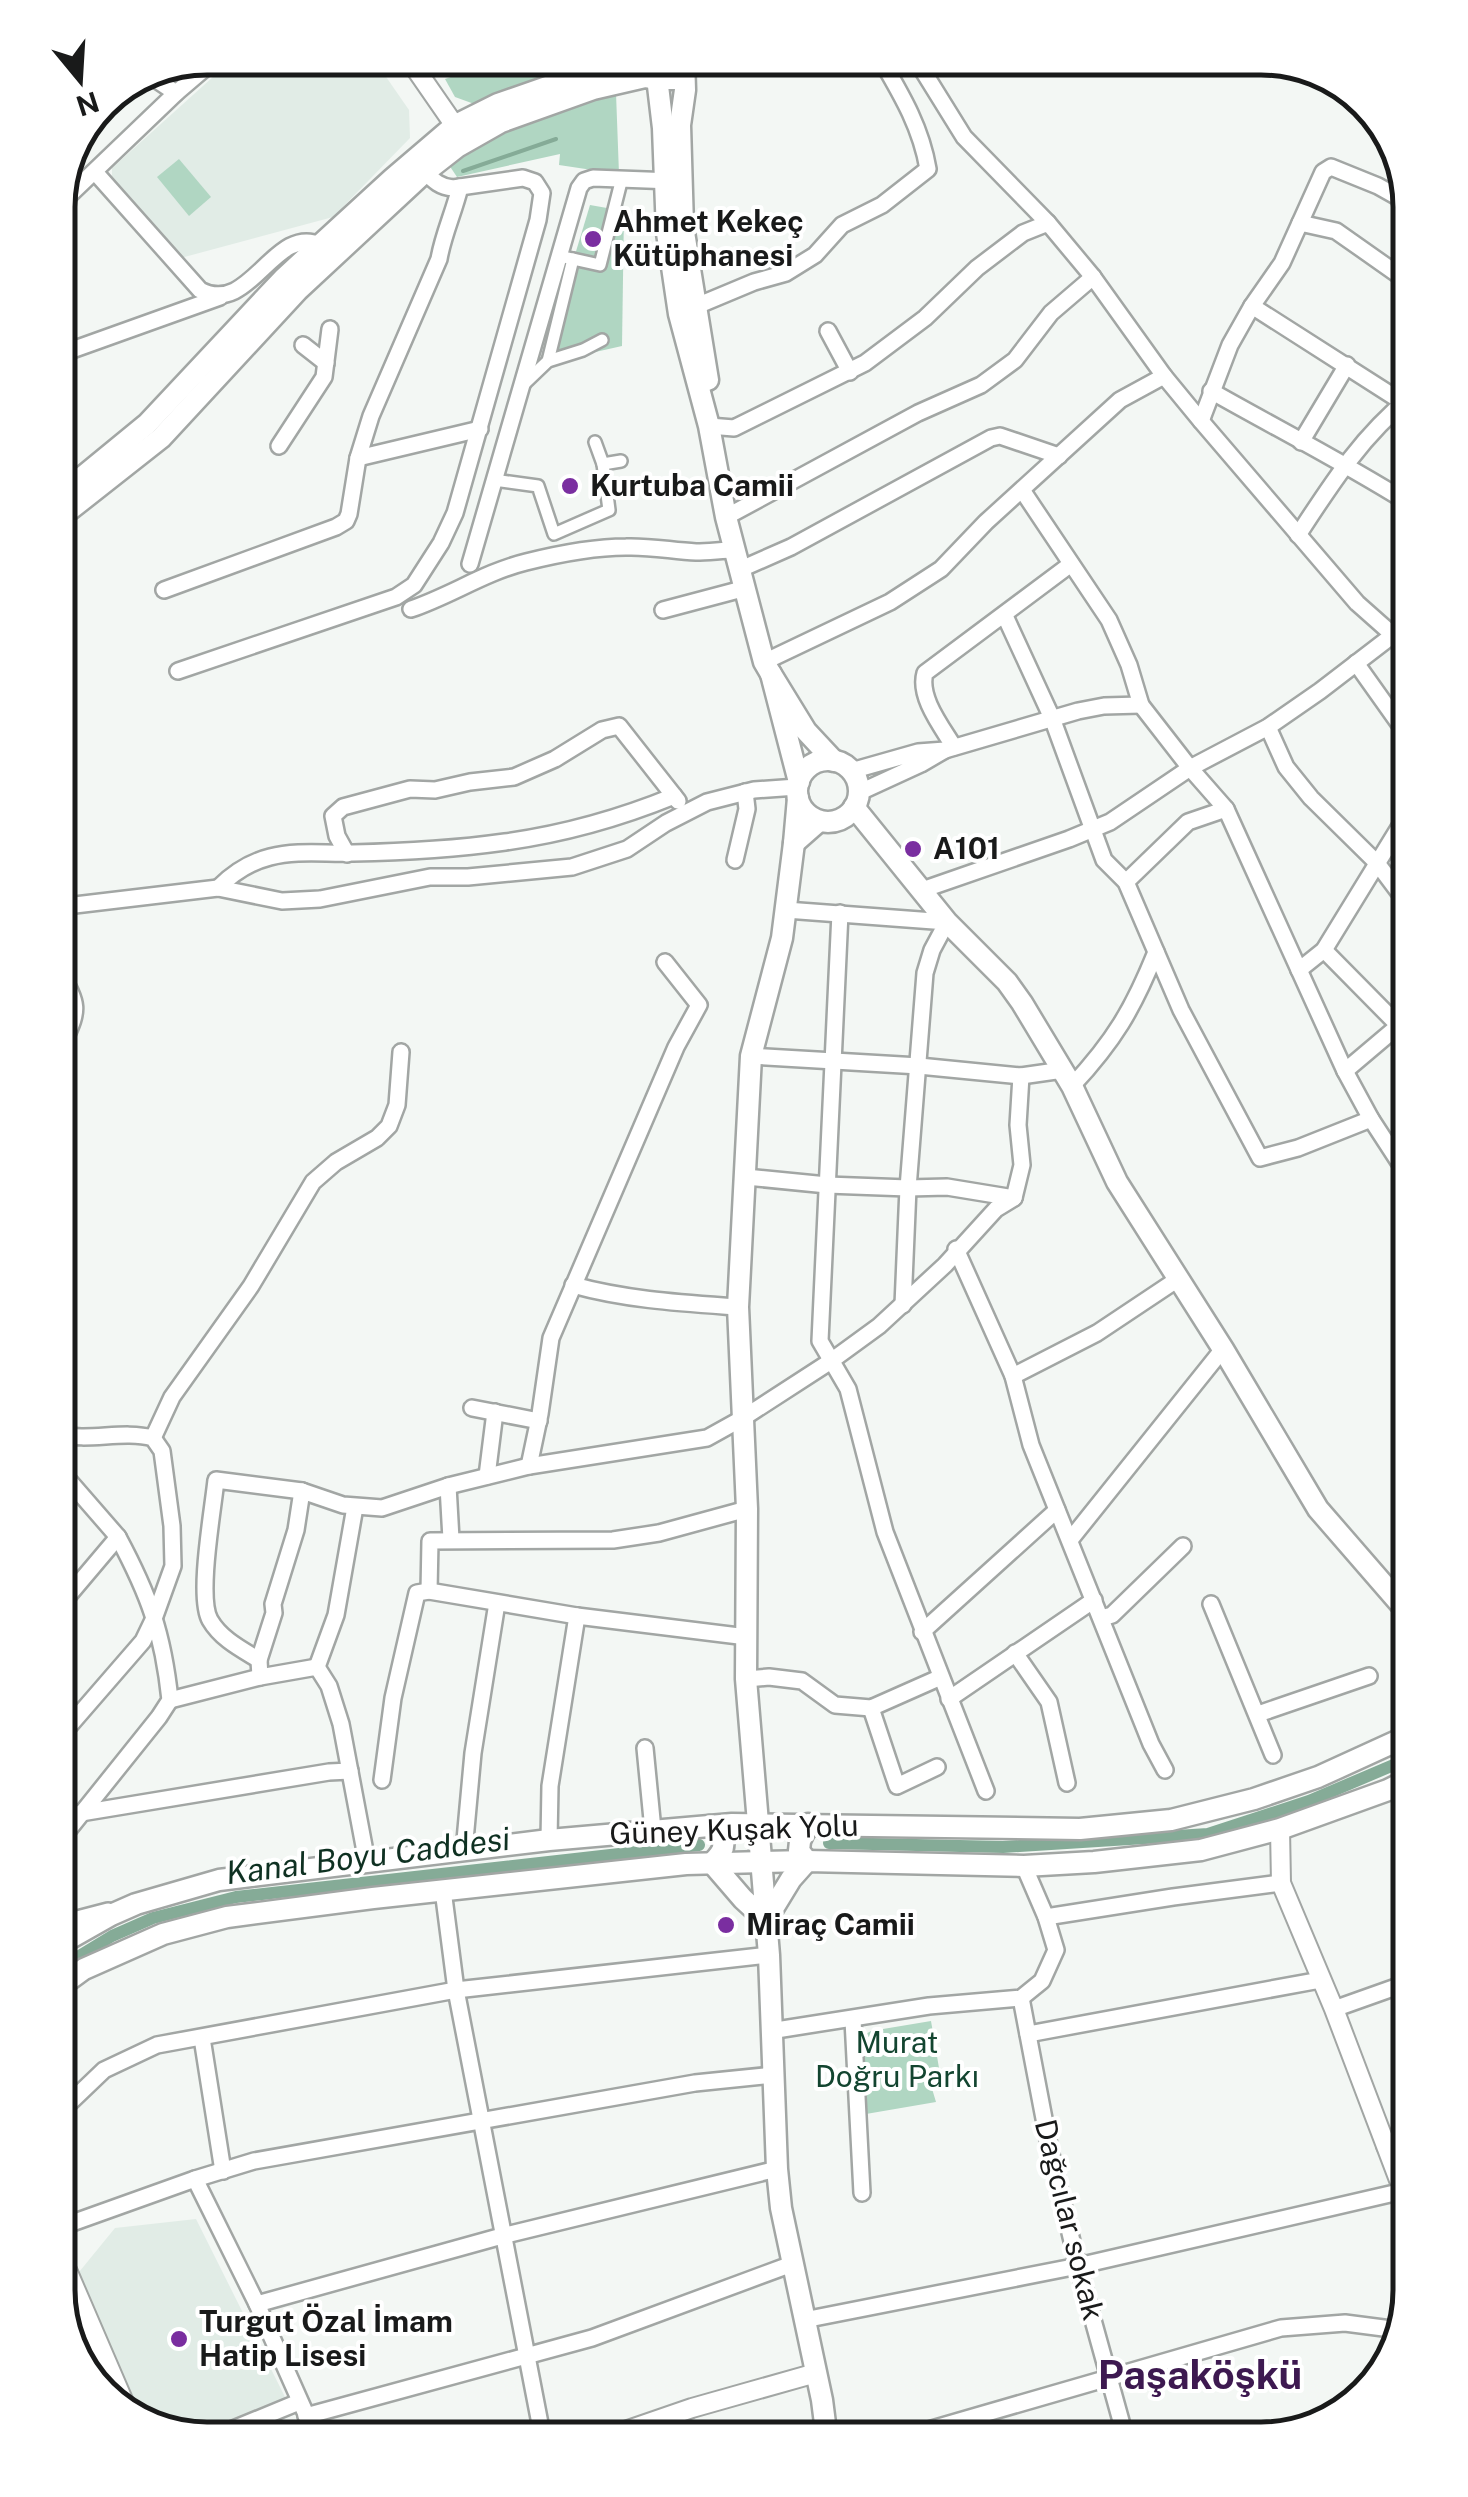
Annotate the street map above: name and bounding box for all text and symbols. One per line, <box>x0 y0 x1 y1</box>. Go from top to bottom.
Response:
north arrow <box>30 30 130 130</box>
text: N <box>72 85 103 123</box>
place label: Ahmet Kekeç Kütüphanesi <box>613 203 804 273</box>
marker: Ahmet Kekeç Kütüphanesi <box>582 228 604 250</box>
place label: Kurtuba Camii <box>590 467 794 503</box>
marker: Kurtuba Camii <box>559 475 581 497</box>
place label: A101 <box>933 830 1000 866</box>
marker: A101 <box>902 838 924 860</box>
street label: Güney Kuşak Yolu <box>609 1807 859 1851</box>
water label: Kanal Boyu Caddesi <box>224 1820 512 1891</box>
place label: Miraç Camii <box>746 1906 915 1942</box>
marker: Miraç Camii <box>715 1914 737 1936</box>
park label: Murat Doğru Parkı <box>815 2024 979 2094</box>
street label: Dağcılar sokak <box>1028 2116 1112 2324</box>
place label: Turgut Özal İmam Hatip Lisesi <box>199 2303 453 2373</box>
marker: Turgut Özal İmam Hatip Lisesi <box>168 2328 190 2350</box>
district label: Paşaköşkü <box>1098 2351 1302 2398</box>

